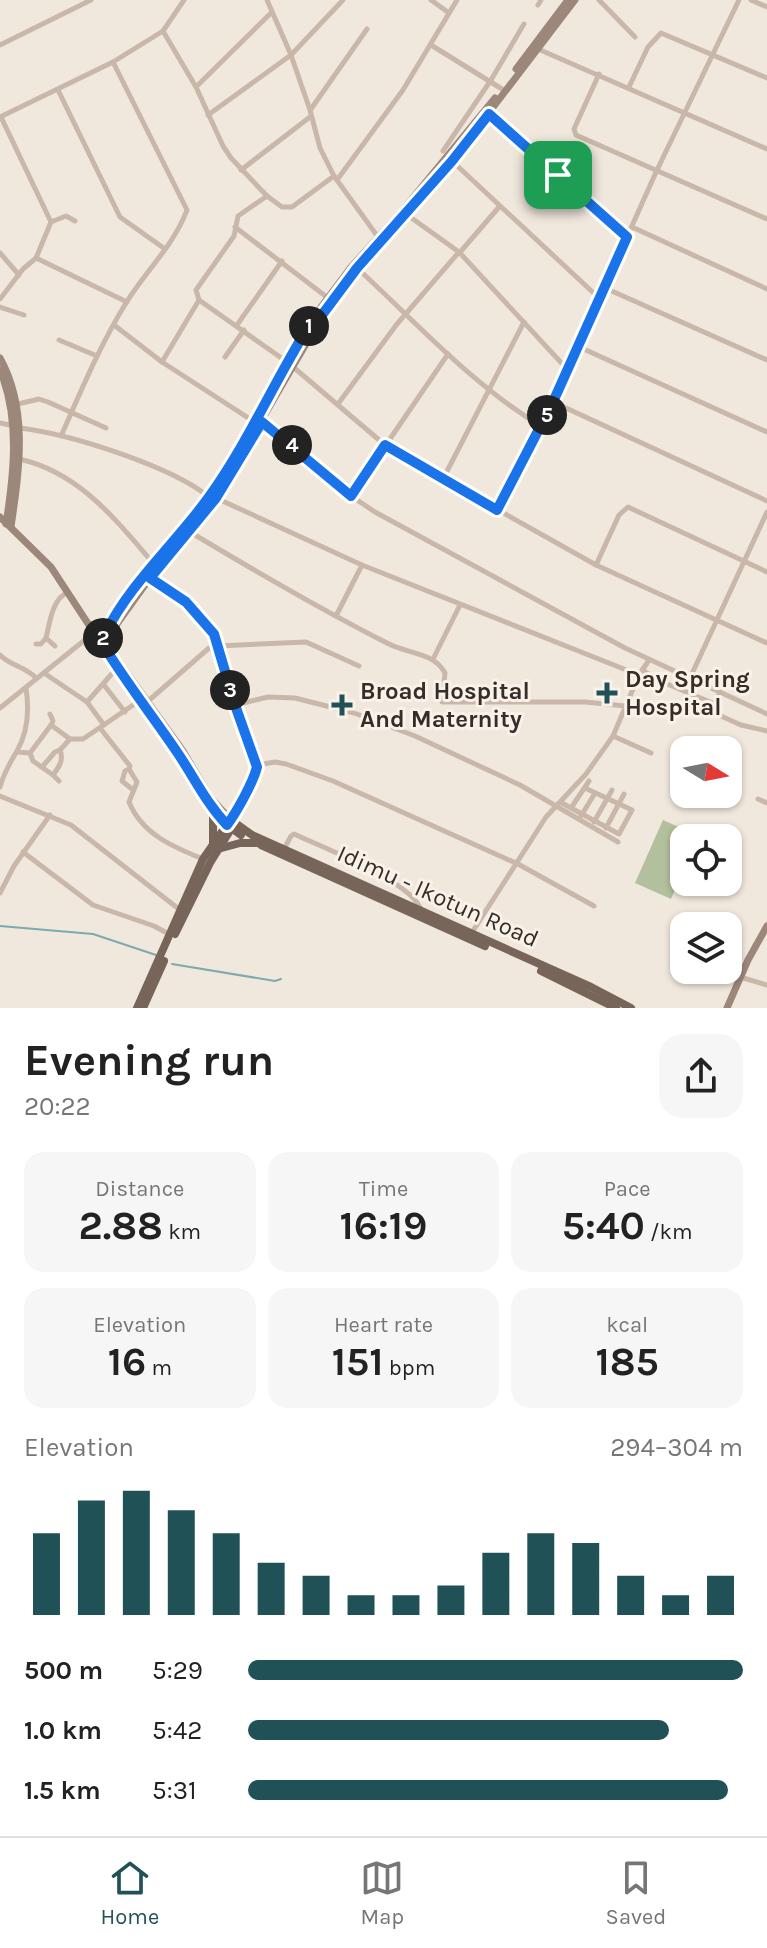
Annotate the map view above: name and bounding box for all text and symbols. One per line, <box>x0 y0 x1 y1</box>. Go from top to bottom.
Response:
pin <box>524 141 592 209</box>
icon: arrive <box>536 153 580 197</box>
pin: 1 <box>289 306 329 346</box>
text: 1 <box>305 313 313 339</box>
pin: 5 <box>527 395 567 435</box>
text: 5 <box>541 402 553 428</box>
pin: 4 <box>272 425 312 465</box>
text: 4 <box>285 432 299 458</box>
pin: 2 <box>83 618 123 658</box>
text: 2 <box>96 625 110 651</box>
place label: Day Spring Hospital <box>625 665 750 721</box>
pin: 3 <box>210 670 250 710</box>
text: 3 <box>223 677 237 703</box>
place label: Broad Hospital And Maternity <box>360 677 530 733</box>
marker: Day Spring Hospital <box>596 682 618 704</box>
marker: Broad Hospital And Maternity <box>331 694 353 716</box>
north arrow <box>670 736 742 808</box>
map controls <box>670 736 742 984</box>
button: locate <box>670 824 742 896</box>
street label: Idimu - Ikotun Road <box>333 839 543 953</box>
button: layers <box>670 912 742 984</box>
button: share <box>659 1034 743 1118</box>
text: Evening run <box>24 1035 274 1086</box>
text: 20:22 <box>24 1091 91 1122</box>
text: Distance <box>95 1176 184 1202</box>
text: Time <box>359 1176 408 1202</box>
text: Pace <box>604 1176 651 1202</box>
text: 2.88 <box>78 1202 163 1249</box>
text: 16:19 <box>340 1202 427 1249</box>
text: 5:40 <box>562 1202 645 1249</box>
text: km <box>163 1219 201 1245</box>
text: /km <box>645 1219 693 1245</box>
text: Elevation <box>93 1312 186 1338</box>
text: Heart rate <box>334 1312 433 1338</box>
text: kcal <box>606 1312 648 1338</box>
text: 16 <box>108 1338 146 1385</box>
text: 151 <box>332 1338 384 1385</box>
text: 185 <box>595 1338 659 1385</box>
text: m <box>146 1355 172 1381</box>
text: bpm <box>384 1355 435 1381</box>
text: Elevation <box>24 1432 134 1463</box>
text: 294–304 m <box>610 1432 743 1463</box>
text: 500 m <box>24 1655 103 1686</box>
text: 5:29 <box>152 1655 203 1686</box>
text: 1.0 km <box>24 1715 102 1746</box>
text: 5:42 <box>152 1715 202 1746</box>
text: 1.5 km <box>24 1775 101 1806</box>
text: 5:31 <box>152 1775 197 1806</box>
tab: Home <box>101 1856 159 1930</box>
tab: Map <box>360 1856 404 1930</box>
tab: Saved <box>606 1856 666 1930</box>

